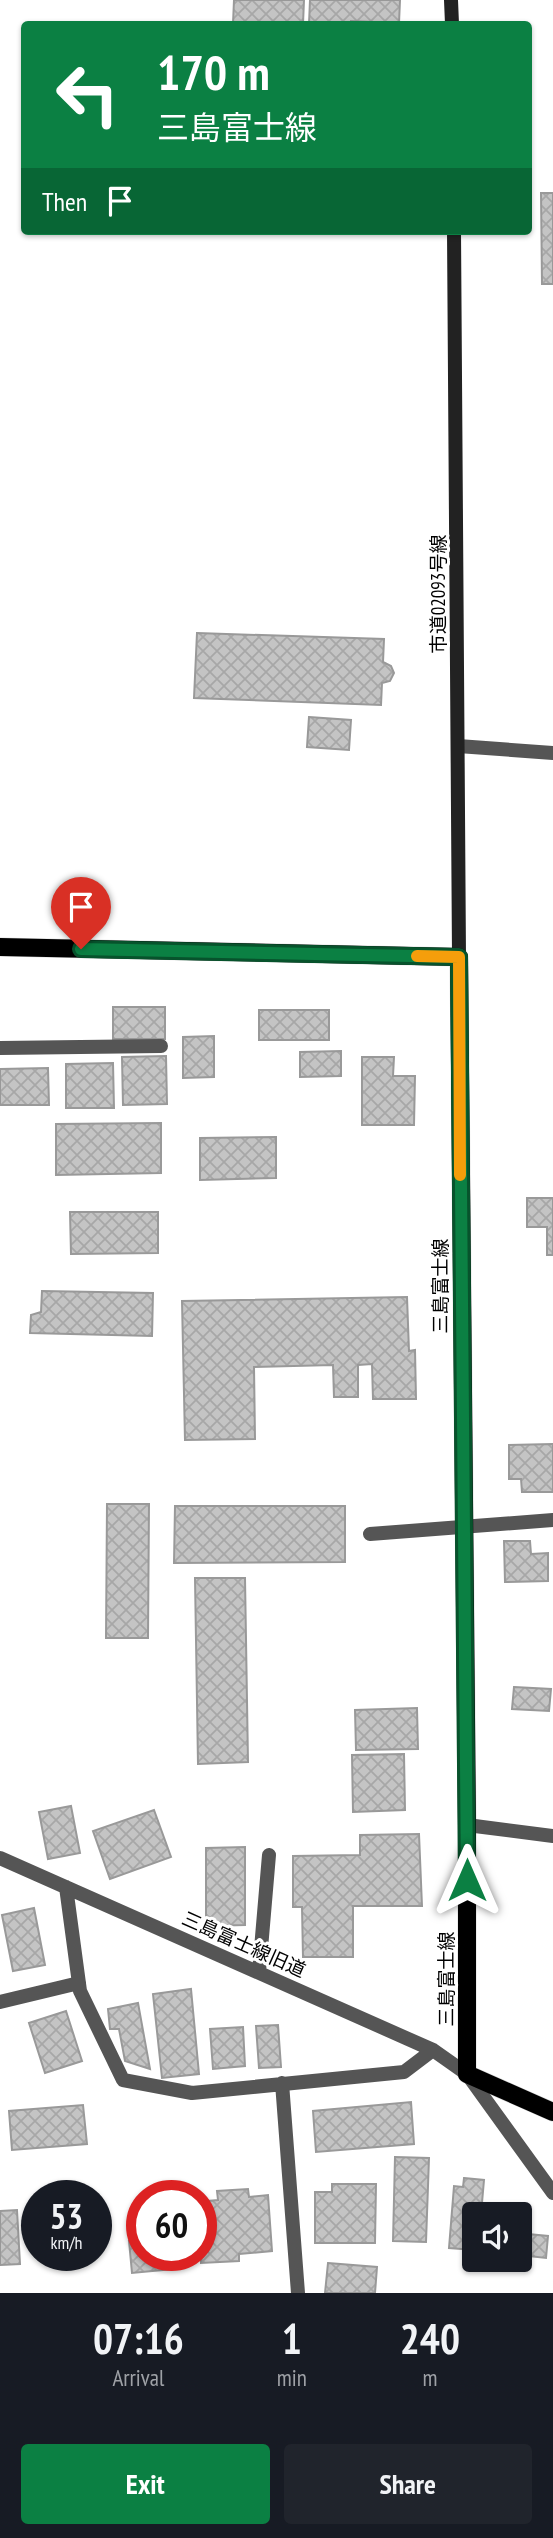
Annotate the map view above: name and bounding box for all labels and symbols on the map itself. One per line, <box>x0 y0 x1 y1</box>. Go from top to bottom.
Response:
street label: 市道02093号線 <box>426 535 450 653</box>
pin <box>51 877 111 949</box>
street label: 三島富士線 <box>428 1238 452 1334</box>
position arrow <box>430 1843 504 1917</box>
street label: 三島富士線旧道 <box>178 1906 310 1982</box>
street label: 三島富士線 <box>434 1931 458 2027</box>
speed limit sign: 60 <box>126 2180 217 2271</box>

